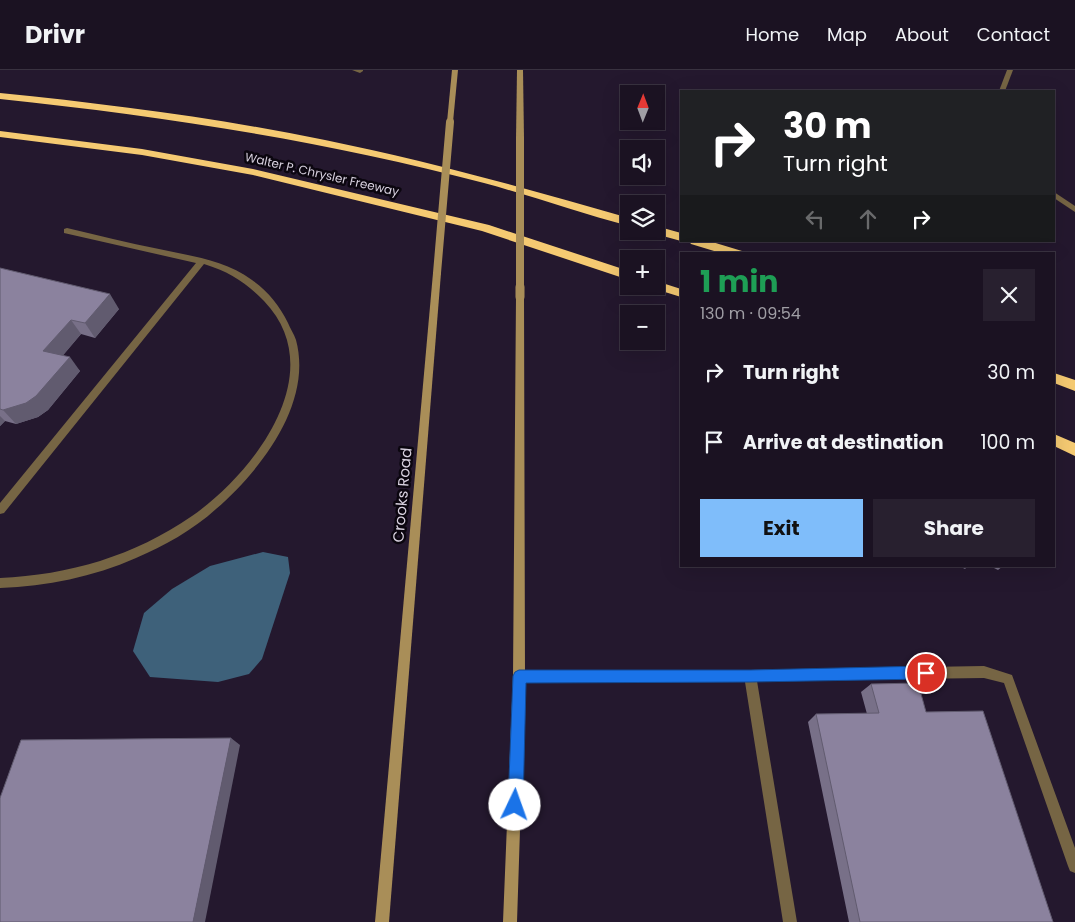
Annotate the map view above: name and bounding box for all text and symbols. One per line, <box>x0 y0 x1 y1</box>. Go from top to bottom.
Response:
text: Drivr <box>25 18 85 51</box>
text: Home <box>745 22 799 47</box>
text: Map <box>827 22 867 47</box>
text: About <box>895 22 949 47</box>
text: Contact <box>977 22 1050 47</box>
north arrow <box>620 85 665 130</box>
map controls <box>620 85 665 350</box>
text: 30 m <box>783 101 871 150</box>
icon: right <box>700 110 765 175</box>
button: sound <box>620 140 665 185</box>
street label: Walter P. Chrysler Freeway <box>243 148 401 200</box>
text: Turn right <box>783 148 888 179</box>
button: layers <box>620 195 665 240</box>
icon: left <box>801 205 829 233</box>
icon: ahead <box>854 205 882 233</box>
icon: right <box>907 205 935 233</box>
button: + <box>620 250 665 295</box>
text: 1 min <box>700 260 778 303</box>
button: close <box>983 269 1035 321</box>
text: 130 m · 09:54 <box>700 302 801 325</box>
button: − <box>620 305 665 350</box>
icon: right <box>700 358 728 386</box>
text: Turn right <box>743 359 839 386</box>
text: 30 m <box>987 359 1035 386</box>
icon: arrive <box>700 428 728 456</box>
text: Arrive at destination <box>743 429 944 456</box>
text: 100 m <box>980 429 1035 456</box>
street label: Crooks Road <box>387 447 417 543</box>
button: Exit <box>700 499 863 557</box>
button: Share <box>873 499 1035 557</box>
pin <box>905 652 947 694</box>
icon: arrive <box>912 659 940 687</box>
position arrow <box>488 778 540 830</box>

